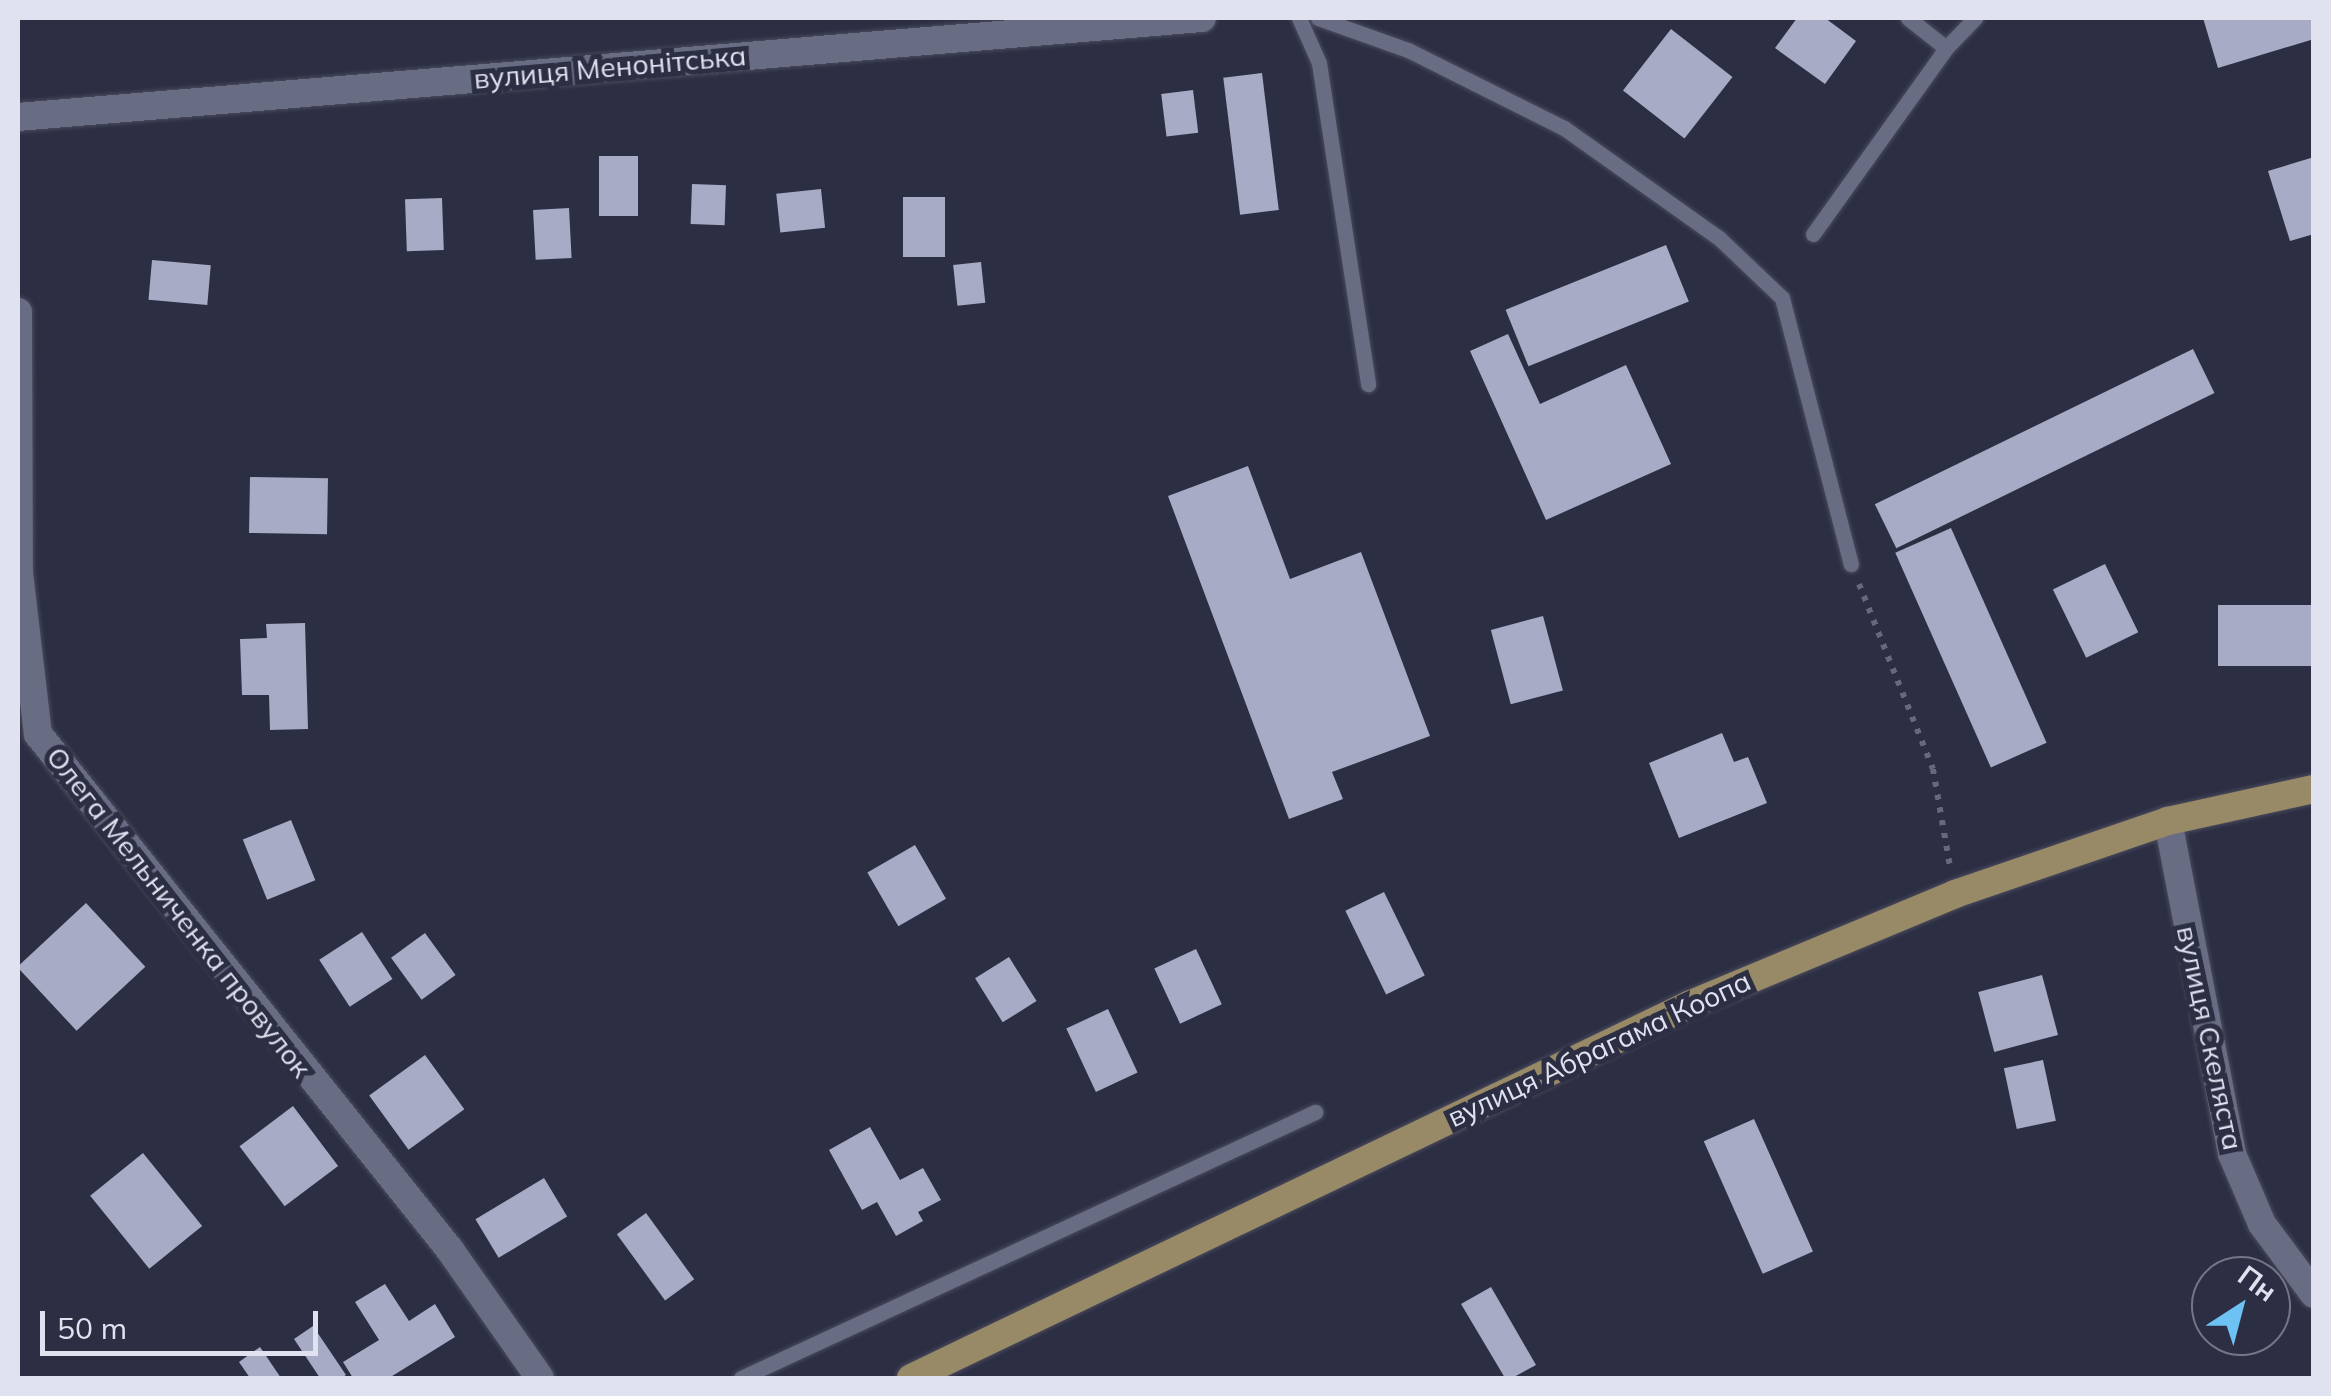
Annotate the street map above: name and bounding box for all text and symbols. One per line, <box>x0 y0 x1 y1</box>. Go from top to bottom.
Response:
street label: вулиця Менонітська <box>472 38 748 96</box>
street label: Олега Мельниченка провулок <box>40 740 318 1084</box>
street label: вулиця Скеляста <box>2170 923 2250 1153</box>
street label: вулиця Абрагама Коопа <box>1442 964 1756 1134</box>
north arrow <box>2191 1256 2291 1356</box>
text: Пн <box>2232 1257 2284 1309</box>
scale bar <box>45 1291 322 1353</box>
text: 50 m <box>57 1309 127 1347</box>

